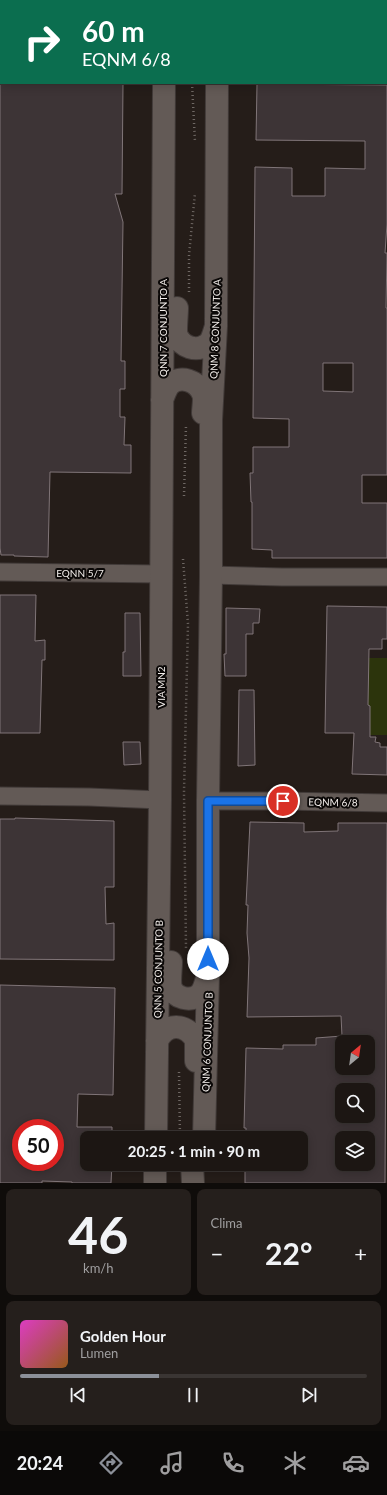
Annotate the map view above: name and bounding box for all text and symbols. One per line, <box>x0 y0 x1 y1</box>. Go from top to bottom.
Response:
text: 60 m <box>82 14 145 48</box>
icon: right <box>16 16 68 68</box>
text: EQNM 6/8 <box>82 48 171 70</box>
street label: QNN 7 CONJUNTO A <box>157 279 169 377</box>
street label: QNM 8 CONJUNTO A <box>207 279 223 379</box>
street label: EQNN 5/7 <box>56 567 104 579</box>
street label: VIA MN2 <box>155 666 167 708</box>
pin <box>266 784 300 818</box>
icon: arrive <box>272 790 294 812</box>
street label: EQNM 6/8 <box>308 796 358 808</box>
street label: QNN 5 CONJUNTO B <box>151 920 165 1018</box>
position arrow <box>187 938 229 980</box>
street label: QNM 6 CONJUNTO B <box>199 992 215 1092</box>
north arrow <box>335 1035 375 1075</box>
map controls <box>335 1035 375 1171</box>
button: search <box>335 1083 375 1123</box>
speed limit sign: 50 <box>12 1119 64 1171</box>
button: layers <box>335 1131 375 1171</box>
text: 20:25 · 1 min · 90 m <box>128 1142 260 1160</box>
text: 46 <box>68 1203 128 1265</box>
text: Clima <box>211 1215 243 1231</box>
text: 22° <box>265 1235 312 1271</box>
text: − <box>211 1240 223 1267</box>
text: + <box>354 1240 367 1267</box>
text: km/h <box>83 1260 113 1276</box>
text: Golden Hour <box>80 1327 166 1345</box>
text: Lumen <box>80 1345 118 1361</box>
icon: previous <box>67 1384 89 1406</box>
icon: pause <box>182 1384 204 1406</box>
icon: next <box>298 1384 320 1406</box>
icon: directions <box>97 1449 125 1477</box>
icon: music <box>158 1449 186 1477</box>
icon: phone <box>219 1449 247 1477</box>
icon: climate <box>281 1449 309 1477</box>
icon: car <box>342 1449 370 1477</box>
text: 20:24 <box>17 1452 63 1474</box>

